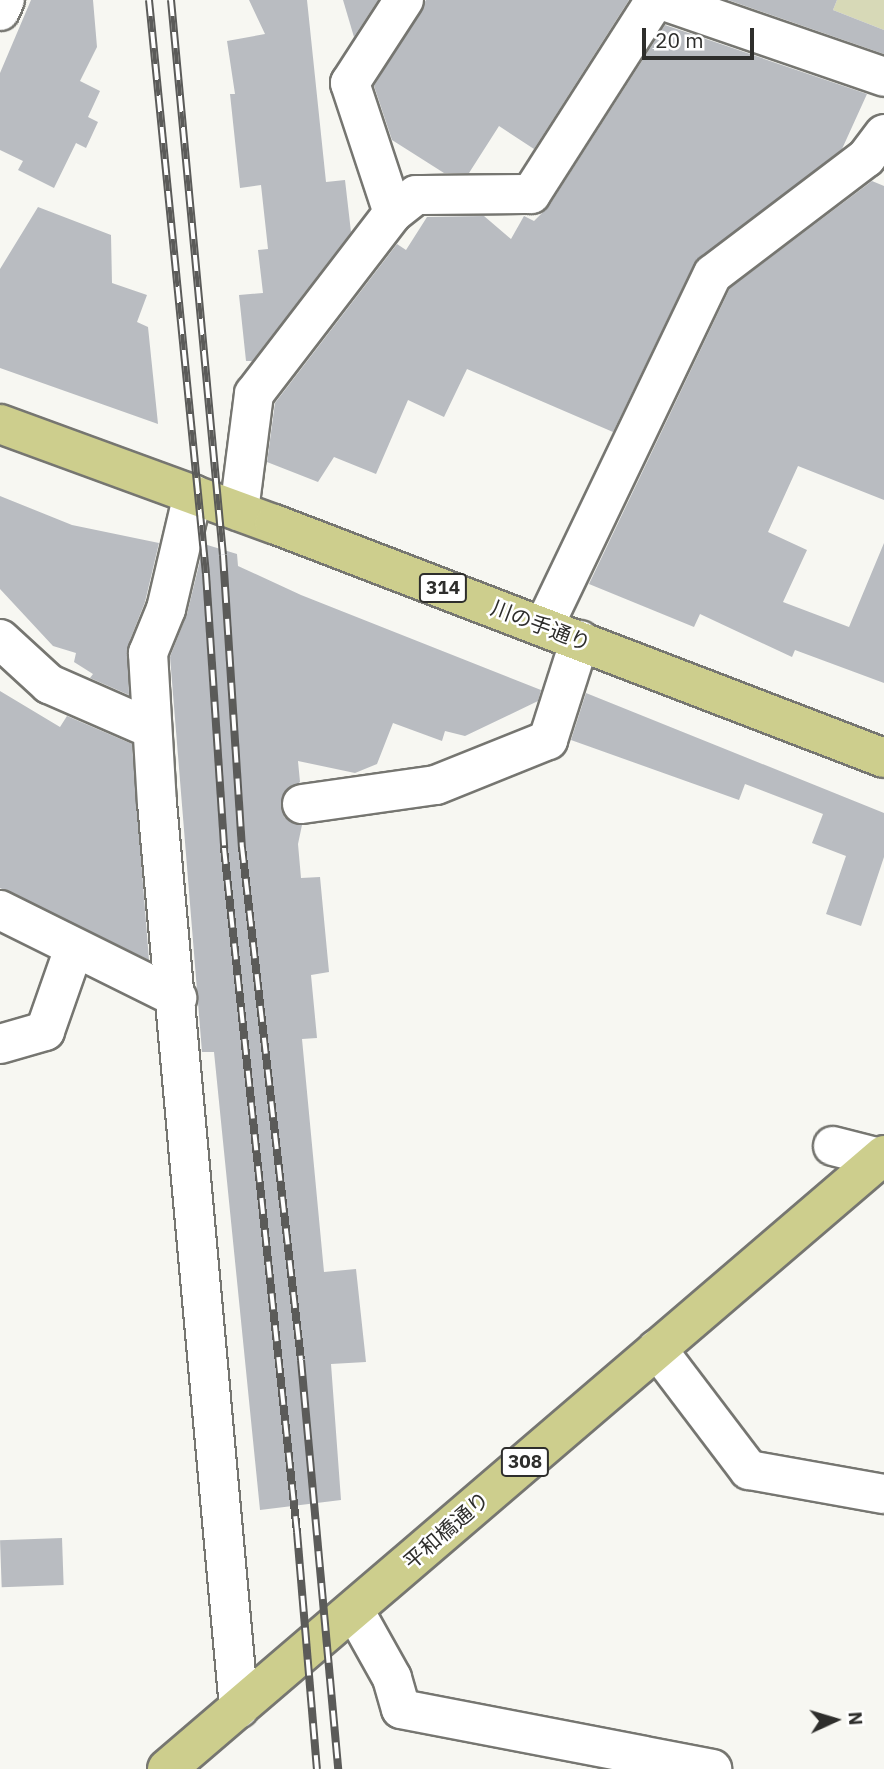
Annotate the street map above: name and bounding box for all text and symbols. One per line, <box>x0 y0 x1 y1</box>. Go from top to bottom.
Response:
scale bar <box>646 14 758 58</box>
text: 20 m <box>655 26 704 54</box>
road number: 314 <box>418 572 467 604</box>
street label: 川の手通り <box>487 594 595 656</box>
road number: 308 <box>500 1446 550 1478</box>
street label: 平和橋通り <box>398 1486 494 1574</box>
north arrow <box>800 1685 870 1755</box>
text: N <box>843 1711 868 1726</box>

